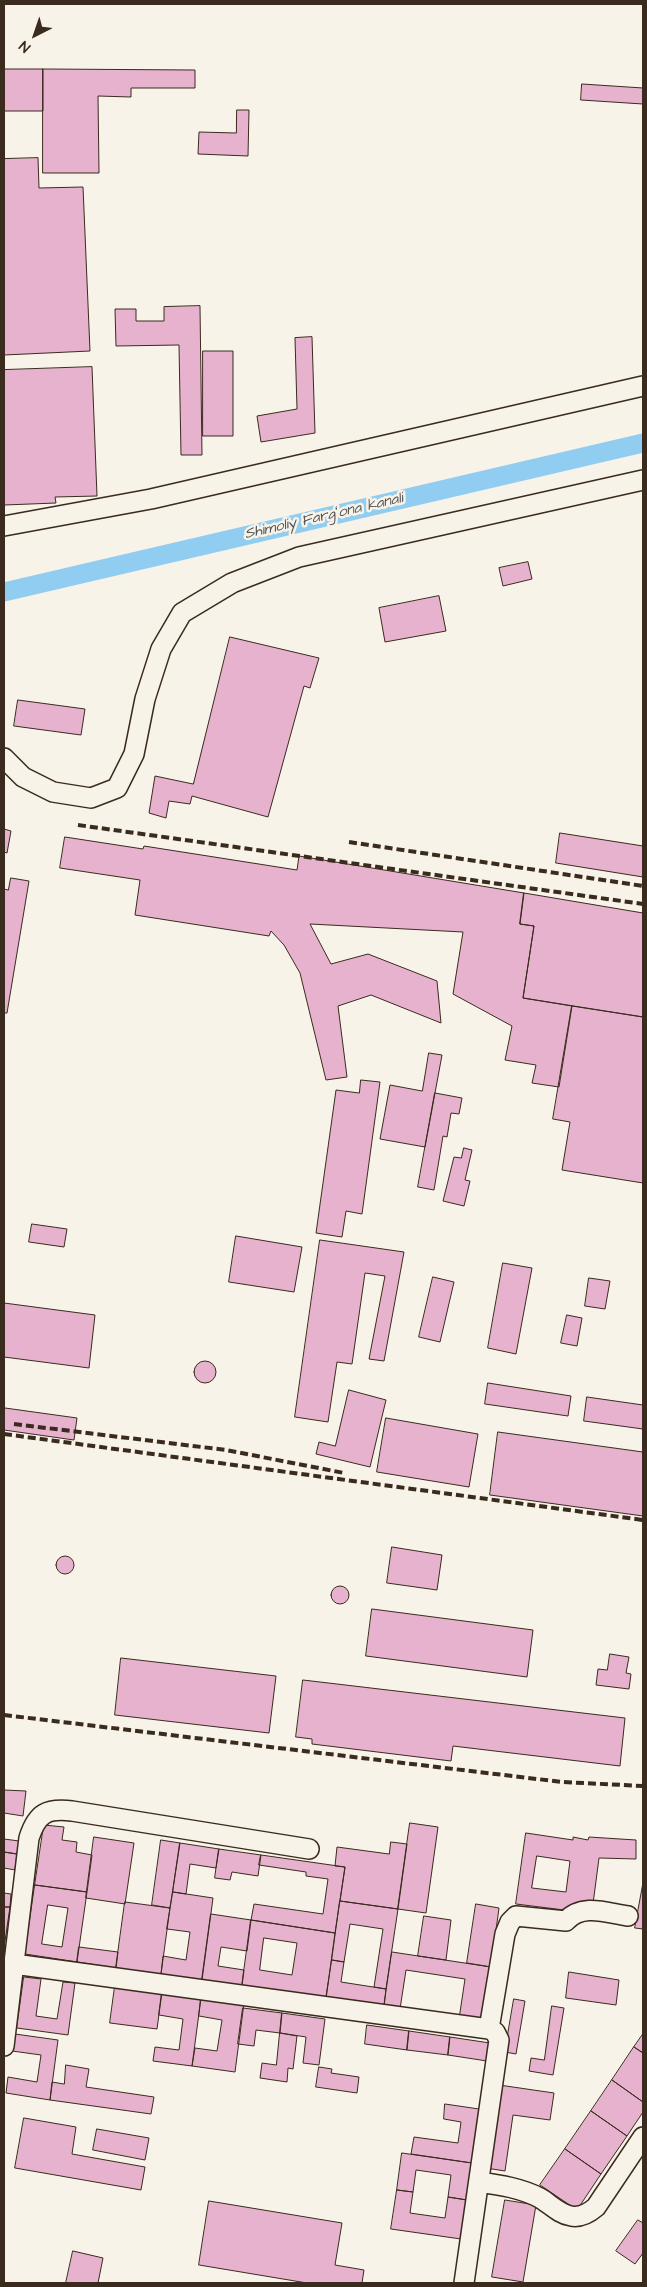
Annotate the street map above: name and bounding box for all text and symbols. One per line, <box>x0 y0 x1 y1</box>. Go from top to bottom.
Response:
north arrow <box>10 10 60 60</box>
text: N <box>15 36 35 57</box>
water label: Shimoliy Fargʻona kanali <box>243 490 405 544</box>

